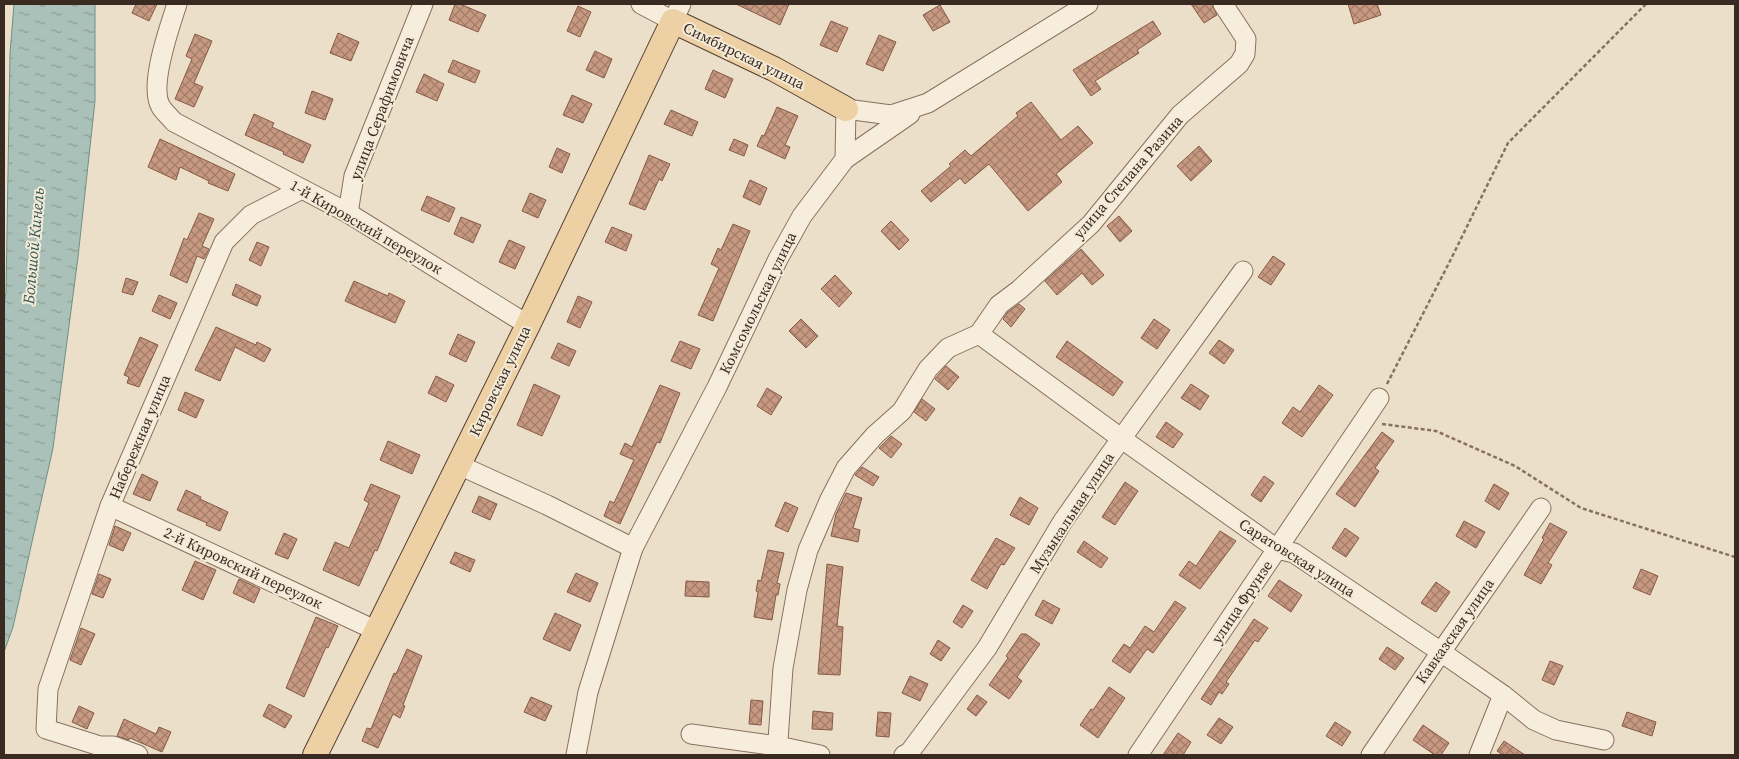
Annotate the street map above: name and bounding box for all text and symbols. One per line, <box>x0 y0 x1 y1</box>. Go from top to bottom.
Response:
street label: Симбирская улица <box>680 17 809 94</box>
street label: улица Серафимовича <box>344 33 419 183</box>
street label: улица Степана Разина <box>1068 110 1187 243</box>
street label: 1-й Кировский переулок <box>286 174 447 279</box>
water label: Большой Кинель <box>17 187 49 306</box>
street label: Комсомольская улица <box>714 228 801 377</box>
street label: Кировская улица <box>464 322 536 440</box>
street label: Набережная улица <box>104 371 175 502</box>
street label: Музыкальная улица <box>1024 447 1119 578</box>
street label: Саратовская улица <box>1235 513 1360 602</box>
street label: 2-й Кировский переулок <box>160 522 327 614</box>
street label: улица Фрунзе <box>1206 556 1277 648</box>
street label: Кавказская улица <box>1410 574 1499 688</box>

